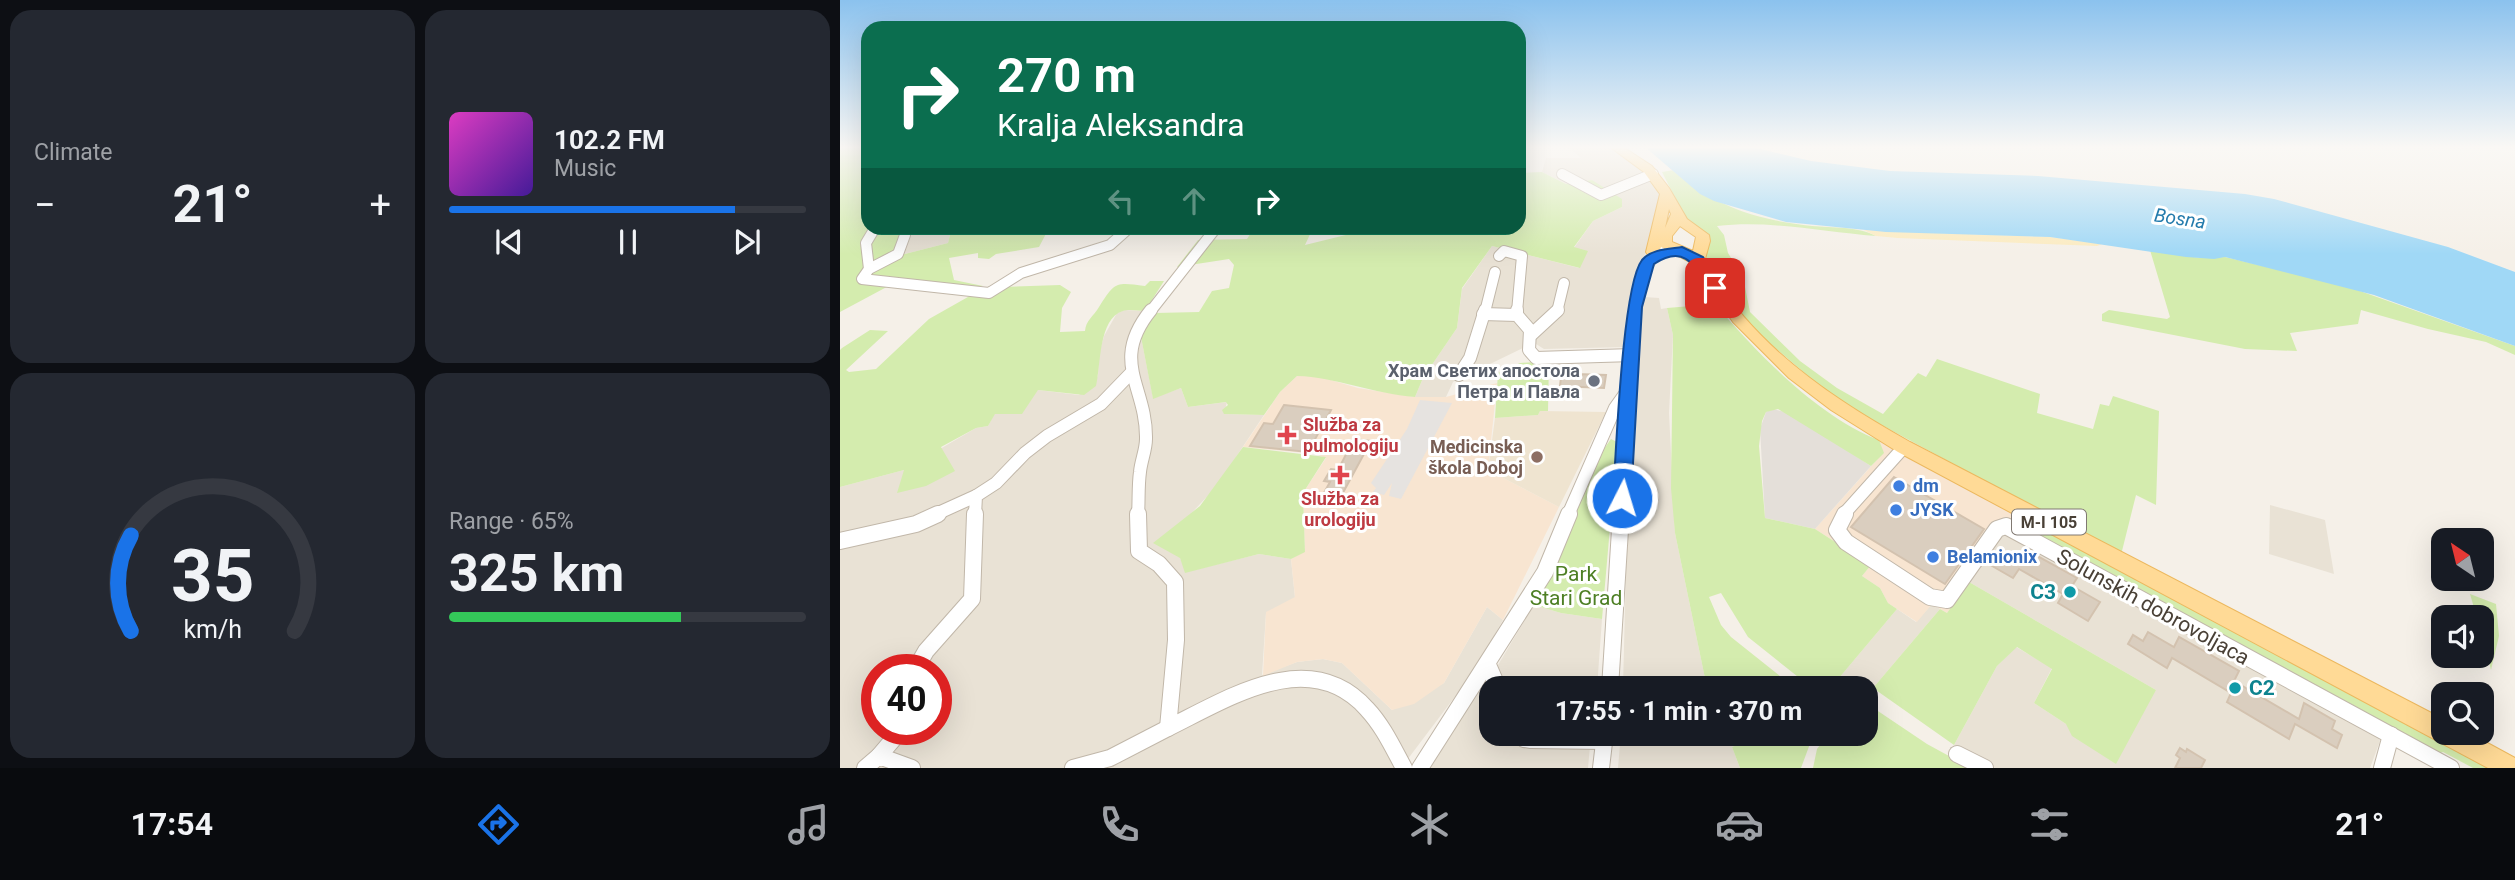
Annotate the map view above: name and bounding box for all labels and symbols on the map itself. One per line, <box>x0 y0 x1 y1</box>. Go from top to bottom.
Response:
water label: Bosna <box>2153 204 2207 233</box>
pin <box>1685 258 1745 318</box>
place label: Храм Светих апостола Петра и Павла <box>1388 360 1580 402</box>
marker: Храм Светих апостола Петра и Павла <box>1586 373 1602 389</box>
place label: Služba za pulmologiju <box>1303 414 1398 456</box>
marker: Služba za pulmologiju <box>1277 425 1297 445</box>
place label: Medicinska škola Doboj <box>1428 436 1523 478</box>
marker: Medicinska škola Doboj <box>1529 449 1545 465</box>
position arrow <box>1585 461 1659 535</box>
marker: Služba za urologiju <box>1330 465 1350 485</box>
place label: dm <box>1913 475 1939 496</box>
marker: dm <box>1891 478 1907 494</box>
place label: Služba za urologiju <box>1301 488 1379 530</box>
place label: JYSK <box>1910 499 1954 520</box>
marker: JYSK <box>1888 502 1904 518</box>
road number: M-I 105 <box>2012 509 2086 534</box>
north arrow <box>2431 528 2494 592</box>
street label: Solunskih dobrovoljaca <box>2053 544 2253 670</box>
place label: Belamionix <box>1947 546 2038 567</box>
marker: Belamionix <box>1925 549 1941 565</box>
park label: Park Stari Grad <box>1530 562 1622 610</box>
place label: C3 <box>2030 580 2056 604</box>
marker: C3 <box>2062 584 2078 600</box>
speed limit sign: 40 <box>861 654 952 745</box>
place label: C2 <box>2249 676 2275 700</box>
marker: C2 <box>2227 680 2243 696</box>

